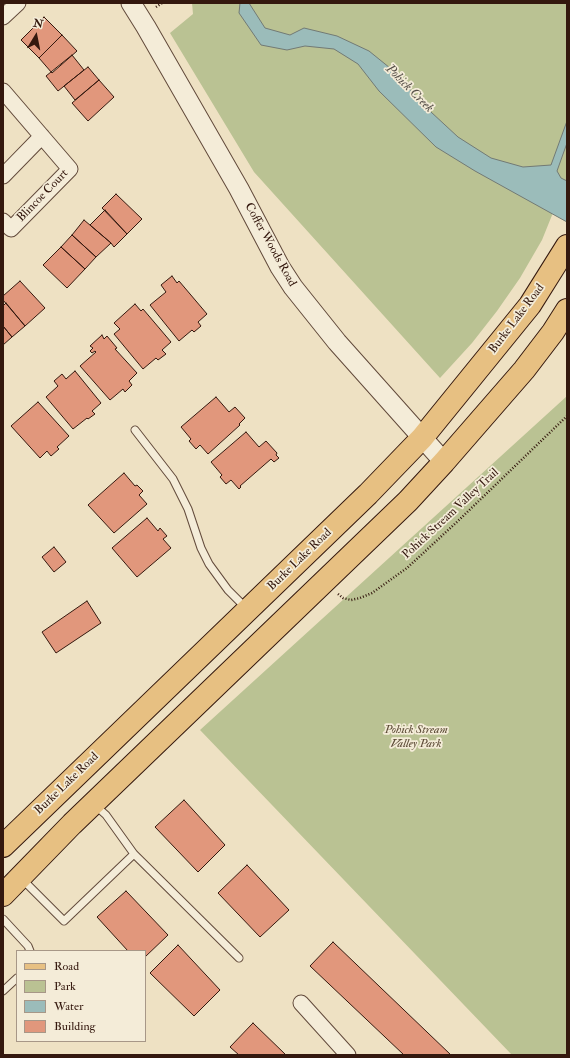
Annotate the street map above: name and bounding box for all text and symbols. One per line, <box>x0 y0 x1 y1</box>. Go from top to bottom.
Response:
north arrow <box>16 16 56 56</box>
text: N <box>32 16 44 31</box>
water label: Pohick Creek <box>382 62 436 116</box>
street label: Blincoe Court <box>14 167 72 225</box>
street label: Coffer Woods Road <box>241 201 299 289</box>
street label: Burke Lake Road <box>486 281 548 357</box>
street label: Pohick Stream Valley Trail <box>400 466 502 562</box>
street label: Burke Lake Road <box>265 526 335 594</box>
park label: Pohick Stream Valley Park <box>384 723 448 751</box>
street label: Burke Lake Road <box>32 750 102 818</box>
legend <box>16 950 146 1042</box>
text: Road <box>54 959 79 974</box>
text: Park <box>54 979 76 994</box>
text: Water <box>54 999 83 1014</box>
text: Building <box>54 1019 95 1034</box>

